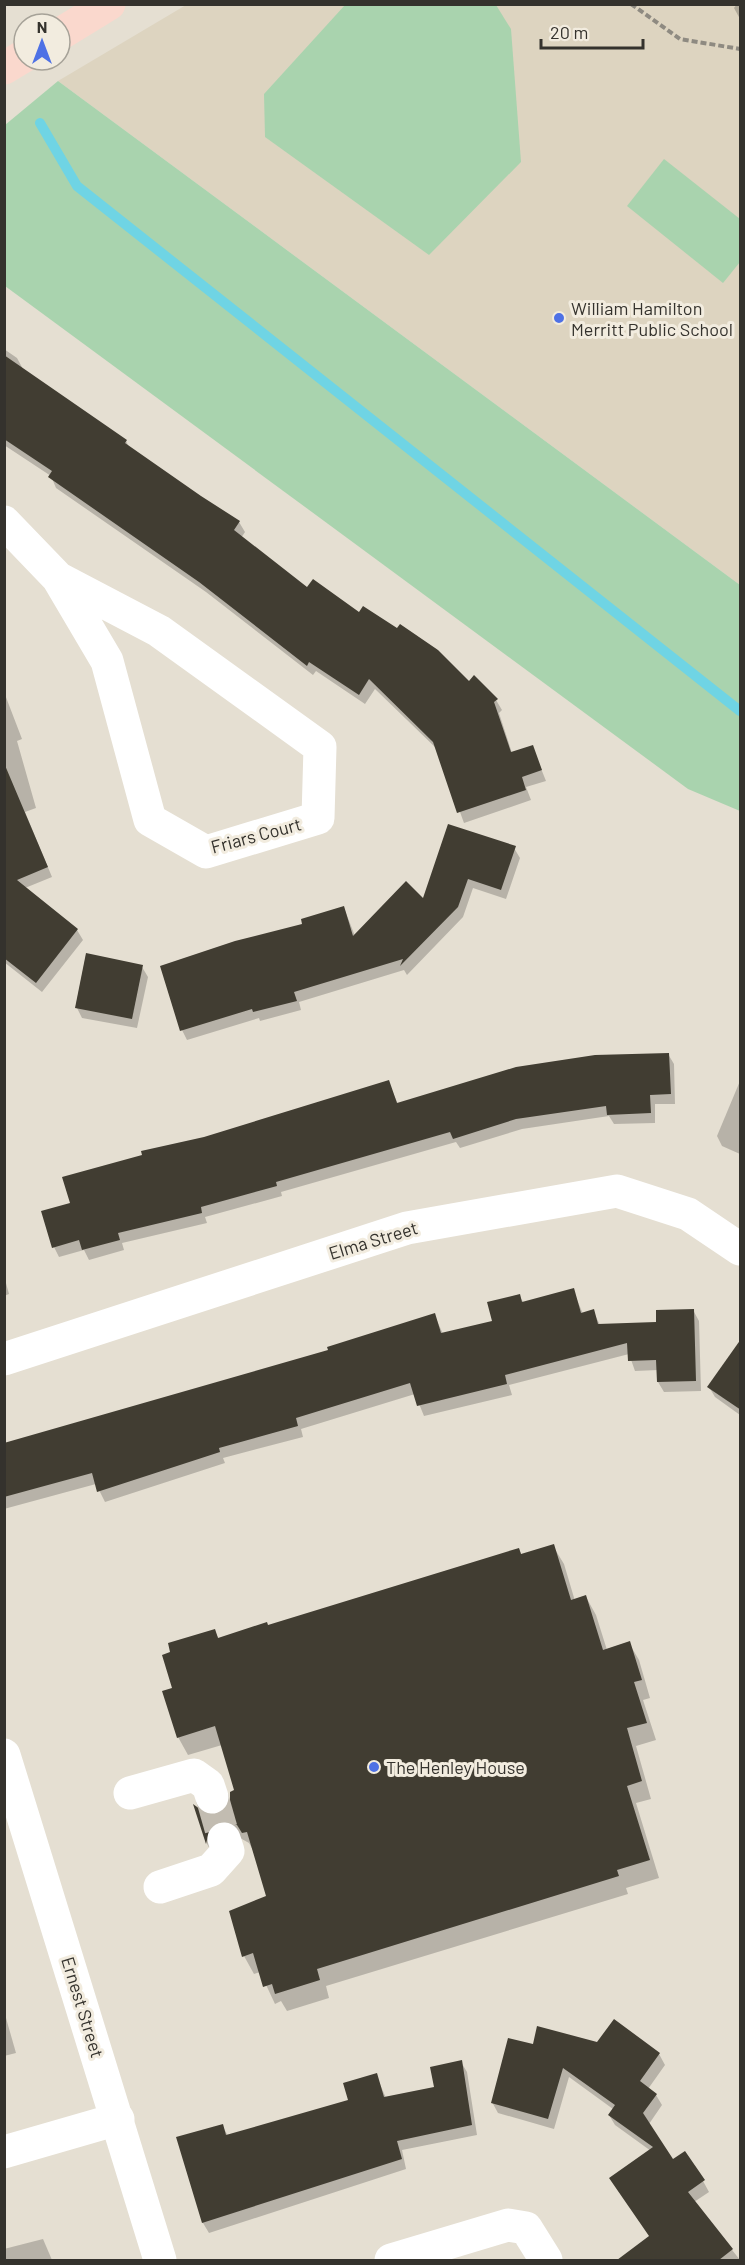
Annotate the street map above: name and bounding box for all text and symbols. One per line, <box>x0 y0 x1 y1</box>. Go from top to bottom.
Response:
north arrow <box>12 12 72 72</box>
scale bar <box>541 12 643 50</box>
text: N <box>37 17 47 36</box>
text: 20 m <box>550 21 588 43</box>
place label: William Hamilton Merritt Public School <box>571 297 733 340</box>
marker: William Hamilton Merritt Public School <box>552 311 566 325</box>
street label: Friars Court <box>208 812 304 858</box>
street label: Elma Street <box>326 1216 420 1264</box>
place label: The Henley House <box>386 1756 525 1778</box>
marker: The Henley House <box>367 1760 381 1774</box>
street label: Ernest Street <box>57 1954 109 2060</box>

